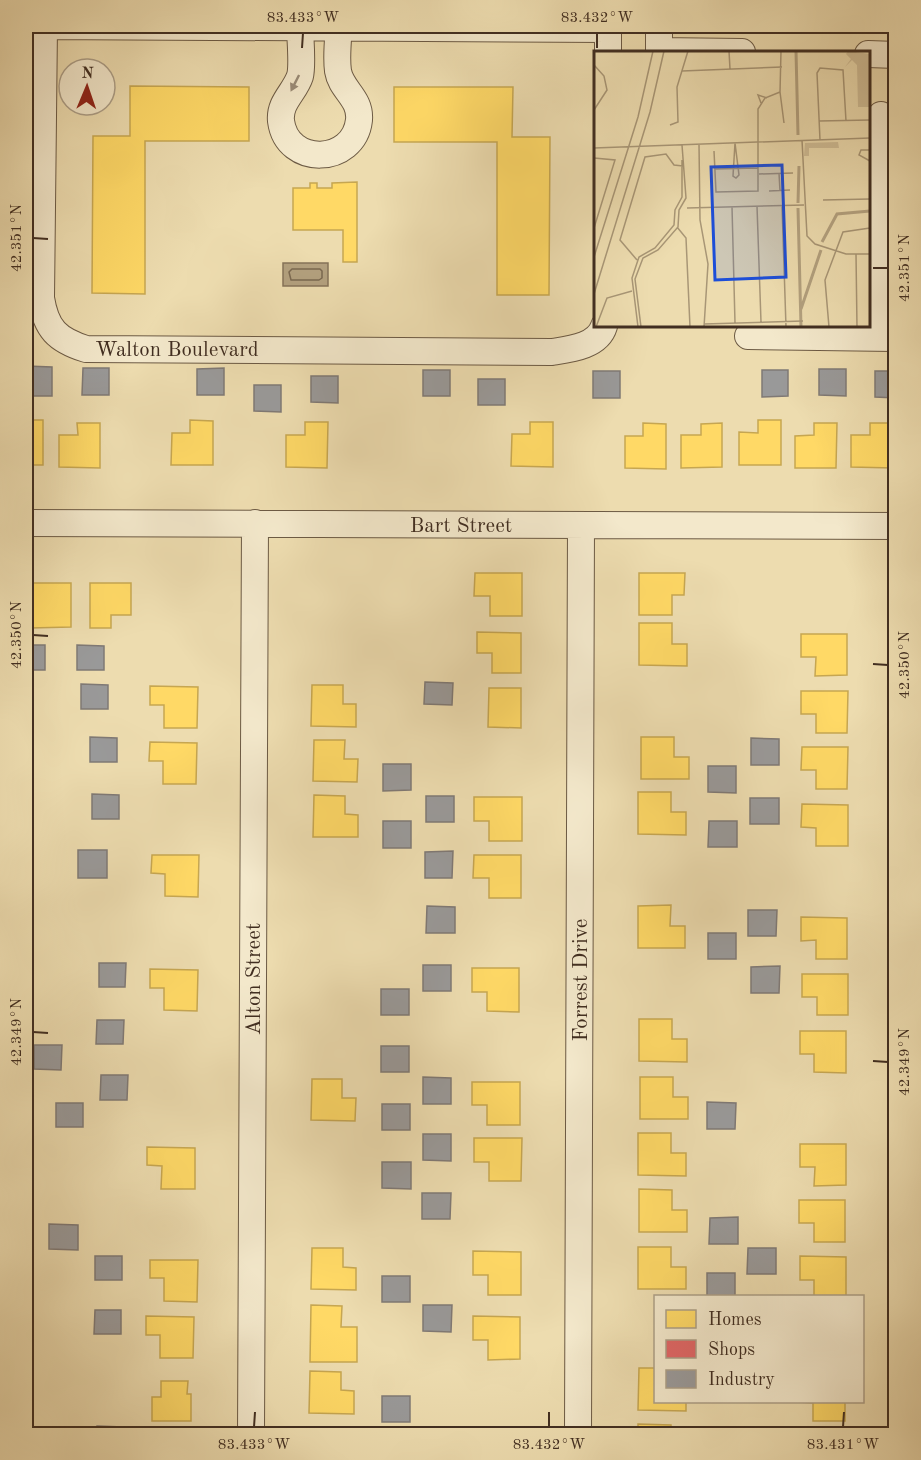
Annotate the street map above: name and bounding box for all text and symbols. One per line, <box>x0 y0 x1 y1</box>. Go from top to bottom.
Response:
text: 83.433°W <box>267 11 339 26</box>
text: 83.432°W <box>561 11 633 26</box>
inset map <box>594 51 870 327</box>
north arrow <box>57 57 117 117</box>
text: N <box>81 66 95 82</box>
one-way arrow <box>290 74 300 91</box>
text: 42.351°N <box>10 204 25 272</box>
text: 42.351°N <box>898 234 913 302</box>
street label: Walton Boulevard <box>95 340 259 361</box>
street label: Bart Street <box>410 516 512 537</box>
text: 42.350°N <box>10 601 25 669</box>
text: 42.350°N <box>898 631 913 699</box>
street label: Forrest Drive <box>571 919 592 1041</box>
street label: Alton Street <box>244 923 265 1035</box>
text: 42.349°N <box>10 998 25 1066</box>
text: 42.349°N <box>898 1028 913 1096</box>
legend <box>654 1295 864 1403</box>
text: Homes <box>708 1311 762 1329</box>
text: Shops <box>708 1341 755 1359</box>
text: Industry <box>708 1371 775 1389</box>
text: 83.433°W <box>218 1438 290 1453</box>
text: 83.432°W <box>513 1438 585 1453</box>
text: 83.431°W <box>807 1438 879 1453</box>

